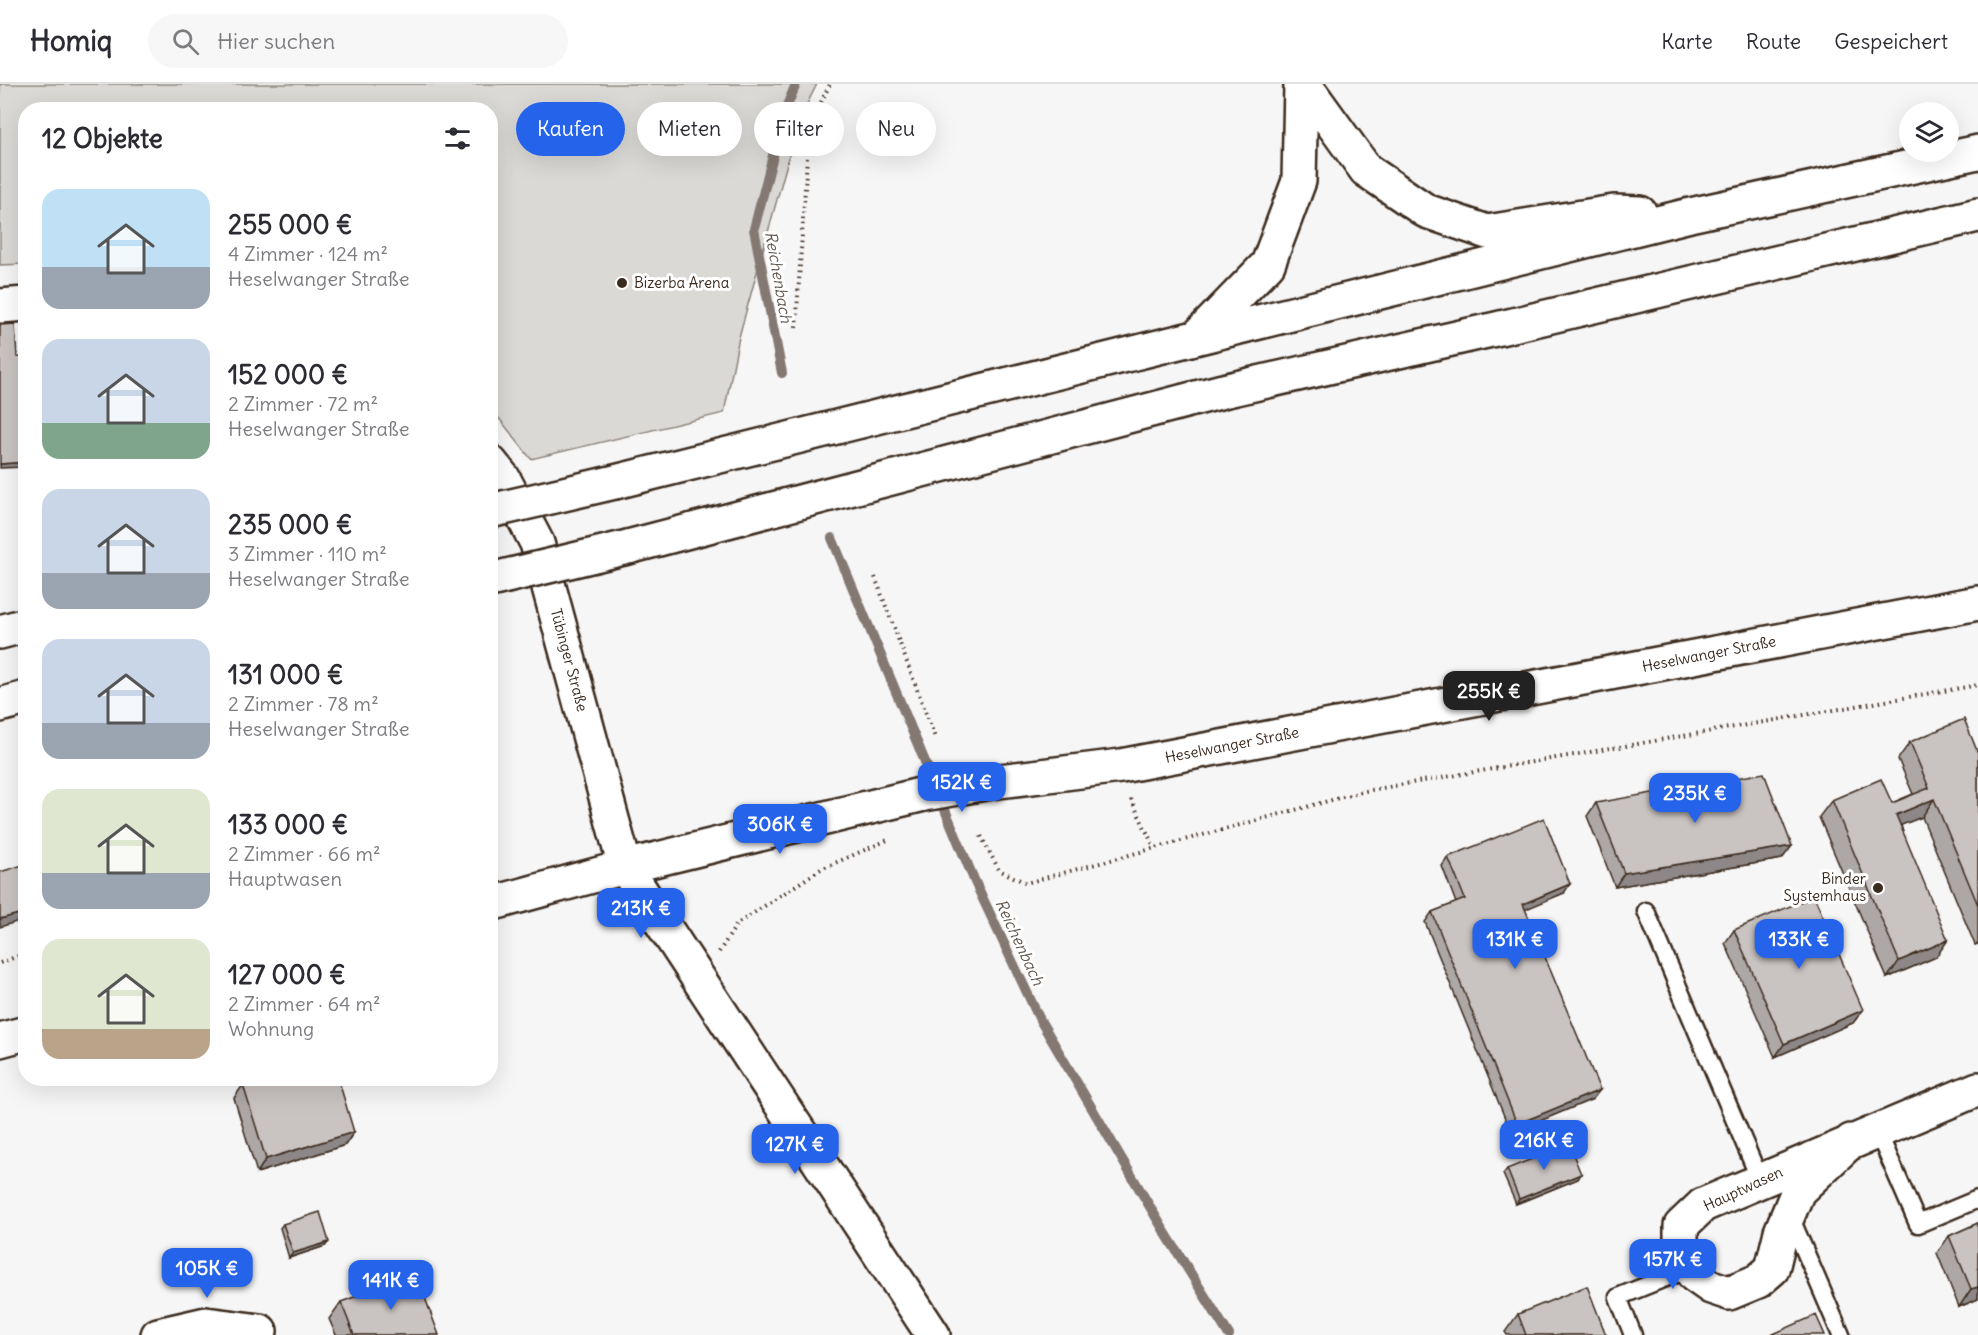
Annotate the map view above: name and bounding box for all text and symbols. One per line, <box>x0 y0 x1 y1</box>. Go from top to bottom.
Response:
search box <box>148 14 568 68</box>
text: Homiq <box>30 23 112 59</box>
icon: search <box>169 25 202 58</box>
text: Hier suchen <box>217 27 335 55</box>
text: Karte <box>1661 28 1713 55</box>
text: Route <box>1746 28 1801 55</box>
text: Gespeichert <box>1834 28 1948 55</box>
chip: Kaufen <box>516 102 625 156</box>
chip: Mieten <box>637 102 742 156</box>
chip: Filter <box>754 102 844 156</box>
chip: Neu <box>856 102 936 156</box>
map controls <box>1899 102 1959 162</box>
button: layers <box>1899 102 1959 162</box>
text: 12 Objekte <box>42 122 163 155</box>
icon: filters <box>441 122 474 155</box>
text: 255 000 € <box>228 208 353 241</box>
icon: home <box>90 213 162 285</box>
water label: Reichenbach <box>761 230 797 325</box>
text: 4 Zimmer · 124 m² <box>228 241 388 266</box>
text: Heselwanger Straße <box>228 266 409 291</box>
place label: Bizerba Arena <box>634 273 730 292</box>
marker: Bizerba Arena <box>615 276 629 290</box>
text: 152 000 € <box>228 358 348 391</box>
icon: home <box>90 363 162 435</box>
text: 2 Zimmer · 72 m² <box>228 391 378 416</box>
text: Heselwanger Straße <box>228 416 409 441</box>
text: 235 000 € <box>228 508 352 541</box>
icon: home <box>90 513 162 585</box>
text: 3 Zimmer · 110 m² <box>228 541 387 566</box>
text: Heselwanger Straße <box>228 566 409 591</box>
street label: Tübinger Straße <box>547 606 592 713</box>
street label: Heselwanger Straße <box>1640 631 1778 676</box>
text: 131 000 € <box>228 658 344 691</box>
icon: home <box>90 663 162 735</box>
pin: 255K € <box>1440 671 1538 722</box>
text: 255K € <box>1457 678 1521 703</box>
text: 2 Zimmer · 78 m² <box>228 691 379 716</box>
text: Heselwanger Straße <box>228 716 409 741</box>
street label: Heselwanger Straße <box>1163 722 1301 767</box>
pin: 152K € <box>913 762 1011 813</box>
text: 152K € <box>932 769 992 794</box>
pin: 235K € <box>1646 773 1744 824</box>
text: 235K € <box>1663 780 1727 805</box>
pin: 306K € <box>731 804 829 855</box>
text: 133 000 € <box>228 808 348 841</box>
text: 306K € <box>747 811 813 836</box>
icon: home <box>90 813 162 885</box>
text: 2 Zimmer · 66 m² <box>228 841 380 866</box>
text: Hauptwasen <box>228 866 342 891</box>
place label: Binder Systemhaus <box>1783 869 1866 905</box>
marker: Binder Systemhaus <box>1871 881 1885 895</box>
pin: 213K € <box>592 888 690 939</box>
text: 213K € <box>611 895 671 920</box>
water label: Reichenbach <box>991 896 1049 989</box>
pin: 131K € <box>1466 919 1564 970</box>
pin: 133K € <box>1750 919 1848 970</box>
text: 131K € <box>1487 926 1544 951</box>
text: 133K € <box>1769 926 1829 951</box>
text: 127 000 € <box>228 958 346 991</box>
icon: home <box>90 963 162 1035</box>
text: 2 Zimmer · 64 m² <box>228 991 380 1016</box>
text: Wohnung <box>228 1016 314 1041</box>
pin: 216K € <box>1495 1120 1593 1171</box>
pin: 127K € <box>746 1124 844 1175</box>
text: 216K € <box>1514 1127 1574 1152</box>
text: 127K € <box>766 1131 824 1156</box>
street label: Hauptwasen <box>1700 1162 1786 1215</box>
pin: 157K € <box>1624 1239 1722 1290</box>
text: 157K € <box>1643 1246 1703 1271</box>
pin: 105K € <box>158 1248 256 1299</box>
text: 105K € <box>176 1255 238 1280</box>
pin: 141K € <box>342 1260 440 1311</box>
text: 141K € <box>362 1267 420 1292</box>

